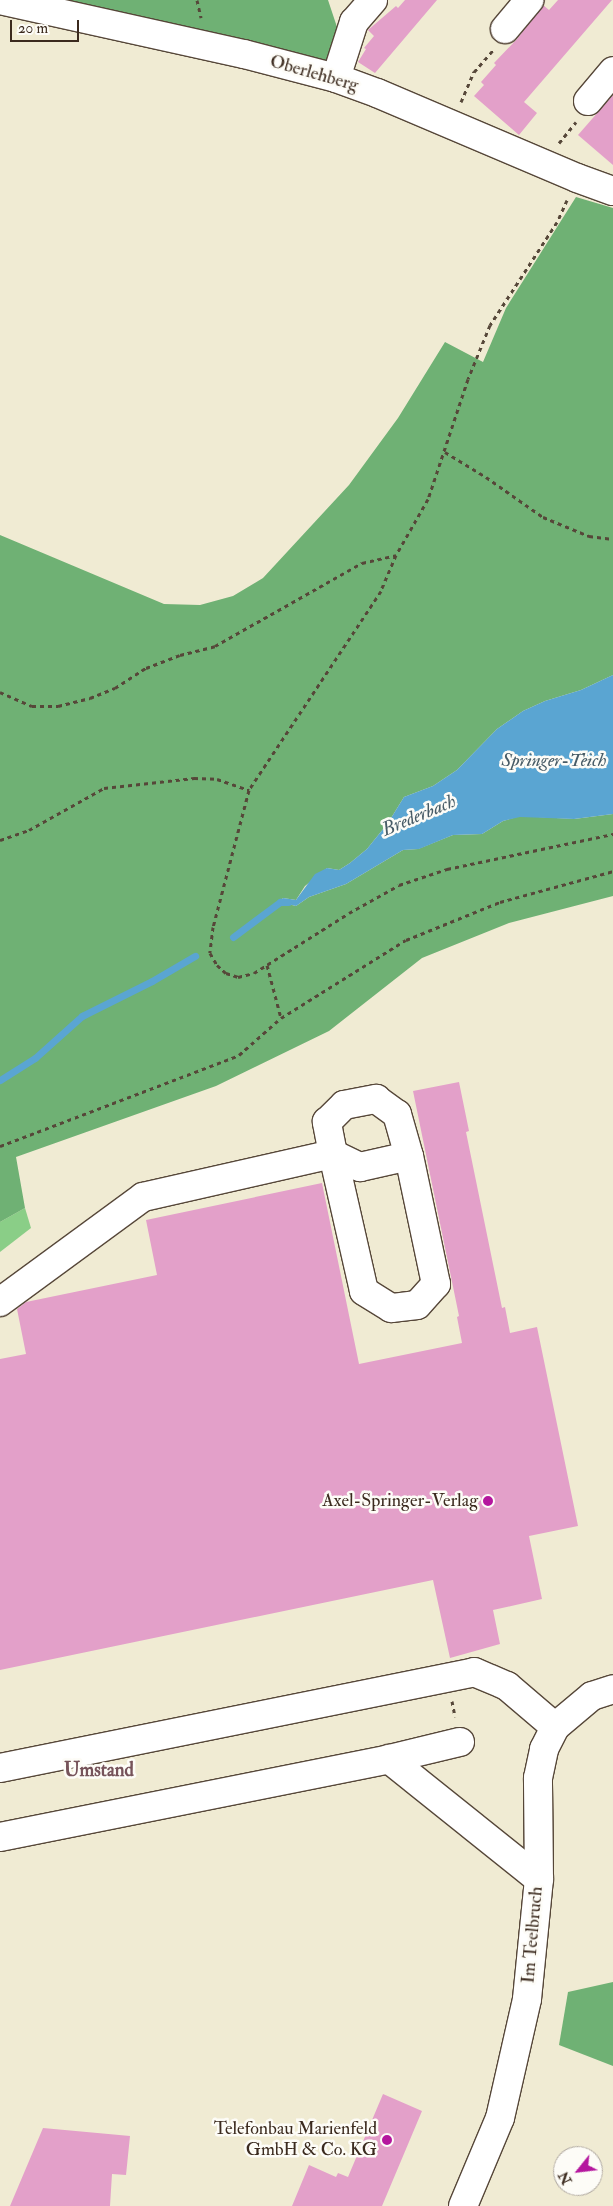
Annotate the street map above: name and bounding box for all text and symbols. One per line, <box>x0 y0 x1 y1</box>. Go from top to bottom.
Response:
scale bar <box>12 10 81 42</box>
text: 20 m <box>18 19 48 38</box>
street label: Oberlehberg <box>267 51 361 97</box>
water label: Springer-Teich <box>501 750 607 772</box>
water label: Brederbach <box>379 790 459 842</box>
place label: Axel-Springer-Verlag <box>322 1490 478 1512</box>
marker: Axel-Springer-Verlag <box>482 1495 494 1507</box>
district label: Umstand <box>64 1760 134 1782</box>
street label: Im Teelbruch <box>518 1886 548 1984</box>
place label: Telefonbau Marienfeld GmbH & Co. KG <box>214 2119 377 2162</box>
marker: Telefonbau Marienfeld GmbH & Co. KG <box>381 2134 393 2146</box>
north arrow <box>553 2146 603 2196</box>
text: N <box>555 2168 576 2188</box>

